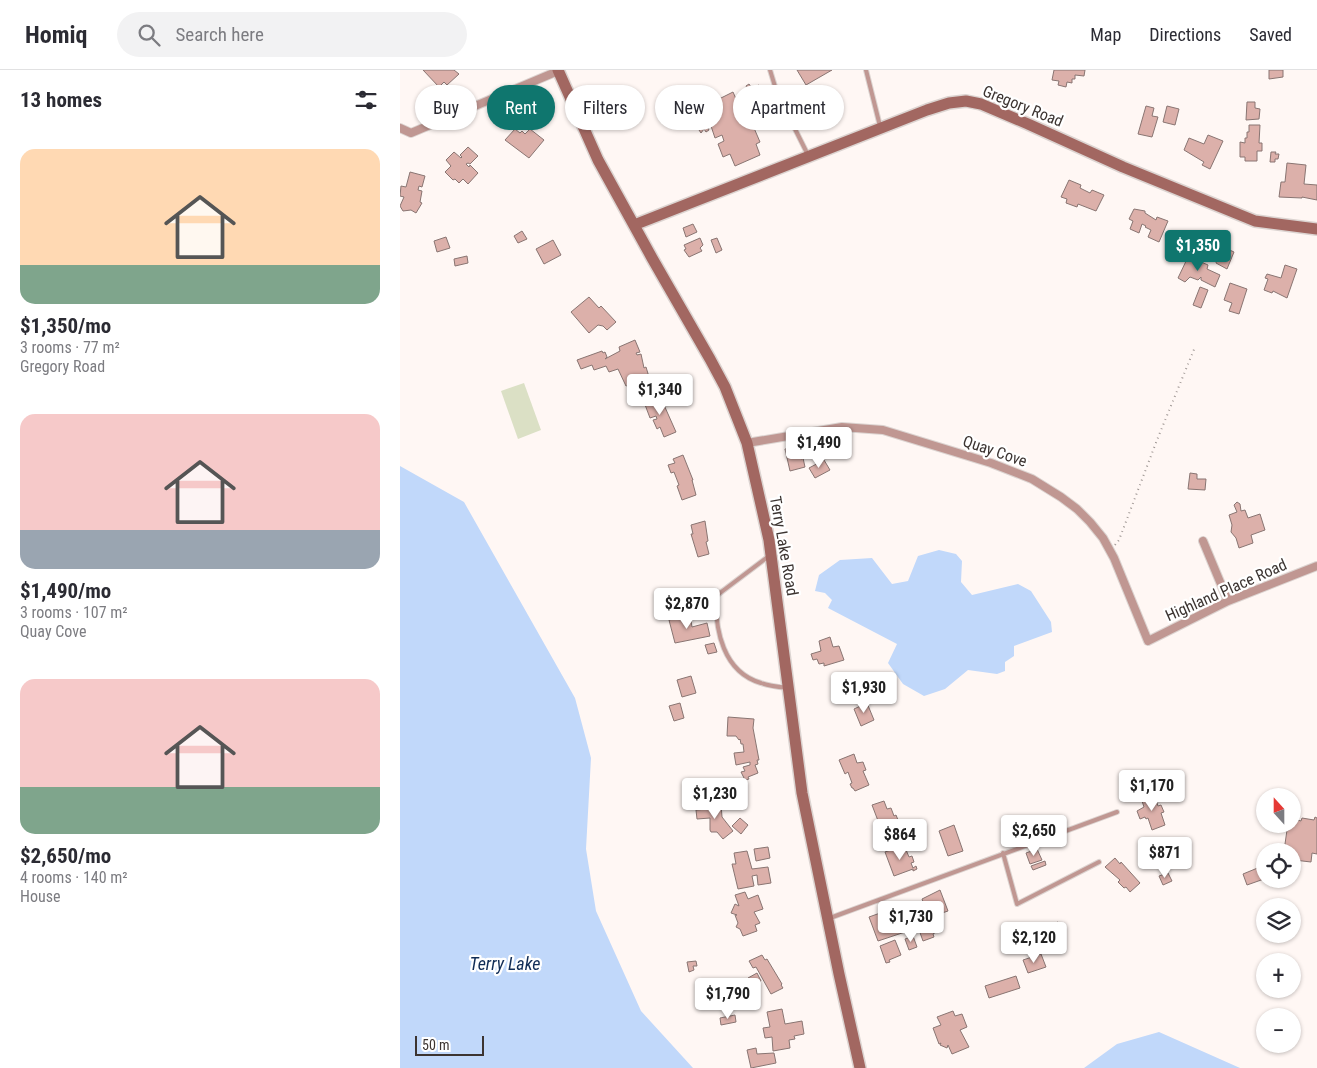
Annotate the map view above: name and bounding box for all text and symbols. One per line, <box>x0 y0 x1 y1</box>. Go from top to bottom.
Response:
search box <box>117 12 467 57</box>
text: Homiq <box>25 21 87 49</box>
icon: search <box>135 21 163 49</box>
text: Search here <box>175 23 264 46</box>
text: Map <box>1090 24 1121 45</box>
text: Directions <box>1149 24 1221 45</box>
text: Saved <box>1249 24 1292 45</box>
street label: Gregory Road <box>980 81 1066 131</box>
chip: Buy <box>415 85 477 130</box>
chip: Rent <box>487 85 555 130</box>
chip: Filters <box>565 85 645 130</box>
chip: New <box>655 85 723 130</box>
chip: Apartment <box>733 85 844 130</box>
icon: filters <box>352 86 380 114</box>
text: 13 homes <box>20 88 102 112</box>
icon: home <box>155 182 245 272</box>
pin: $1,350 <box>1157 230 1239 272</box>
text: $1,350 <box>1176 236 1220 255</box>
text: $1,350/mo <box>20 314 111 338</box>
text: 3 rooms · 77 m² <box>20 338 120 357</box>
text: Gregory Road <box>20 357 105 376</box>
pin: $1,340 <box>619 374 701 416</box>
text: $1,340 <box>638 380 682 399</box>
pin: $1,490 <box>778 426 860 469</box>
street label: Quay Cove <box>960 431 1030 471</box>
text: $1,490 <box>797 433 841 452</box>
icon: home <box>155 447 245 537</box>
street label: Terry Lake Road <box>766 495 802 597</box>
street label: Highland Place Road <box>1162 555 1290 625</box>
text: $1,490/mo <box>20 579 111 603</box>
pin: $2,870 <box>646 588 728 630</box>
text: $2,870 <box>665 594 709 613</box>
text: 3 rooms · 107 m² <box>20 603 128 622</box>
text: Quay Cove <box>20 622 86 641</box>
pin: $1,930 <box>823 672 905 714</box>
text: $1,930 <box>842 678 886 697</box>
icon: home <box>155 712 245 802</box>
pin: $1,170 <box>1111 770 1193 812</box>
text: $1,170 <box>1130 776 1174 795</box>
pin: $1,230 <box>674 778 756 820</box>
text: $1,230 <box>693 784 737 803</box>
north arrow <box>1256 788 1301 832</box>
map controls <box>1256 788 1301 1053</box>
pin: $2,650 <box>993 814 1075 857</box>
pin: $864 <box>870 818 930 861</box>
text: $2,650 <box>1012 821 1056 840</box>
text: $864 <box>884 825 916 844</box>
pin: $871 <box>1135 836 1195 879</box>
text: $871 <box>1149 843 1181 862</box>
button: locate <box>1256 843 1301 888</box>
text: $2,650/mo <box>20 844 111 868</box>
text: 4 rooms · 140 m² <box>20 868 128 887</box>
text: House <box>20 887 60 906</box>
button: layers <box>1256 898 1301 943</box>
pin: $1,730 <box>870 900 952 943</box>
text: $1,730 <box>889 907 933 926</box>
pin: $2,120 <box>993 922 1075 964</box>
text: $2,120 <box>1012 928 1056 947</box>
water label: Terry Lake <box>469 953 541 974</box>
button: + <box>1256 953 1301 998</box>
pin: $1,790 <box>687 978 769 1020</box>
text: $1,790 <box>706 984 750 1003</box>
button: − <box>1256 1008 1301 1053</box>
scale bar <box>415 1033 484 1056</box>
text: 50 m <box>422 1037 450 1053</box>

